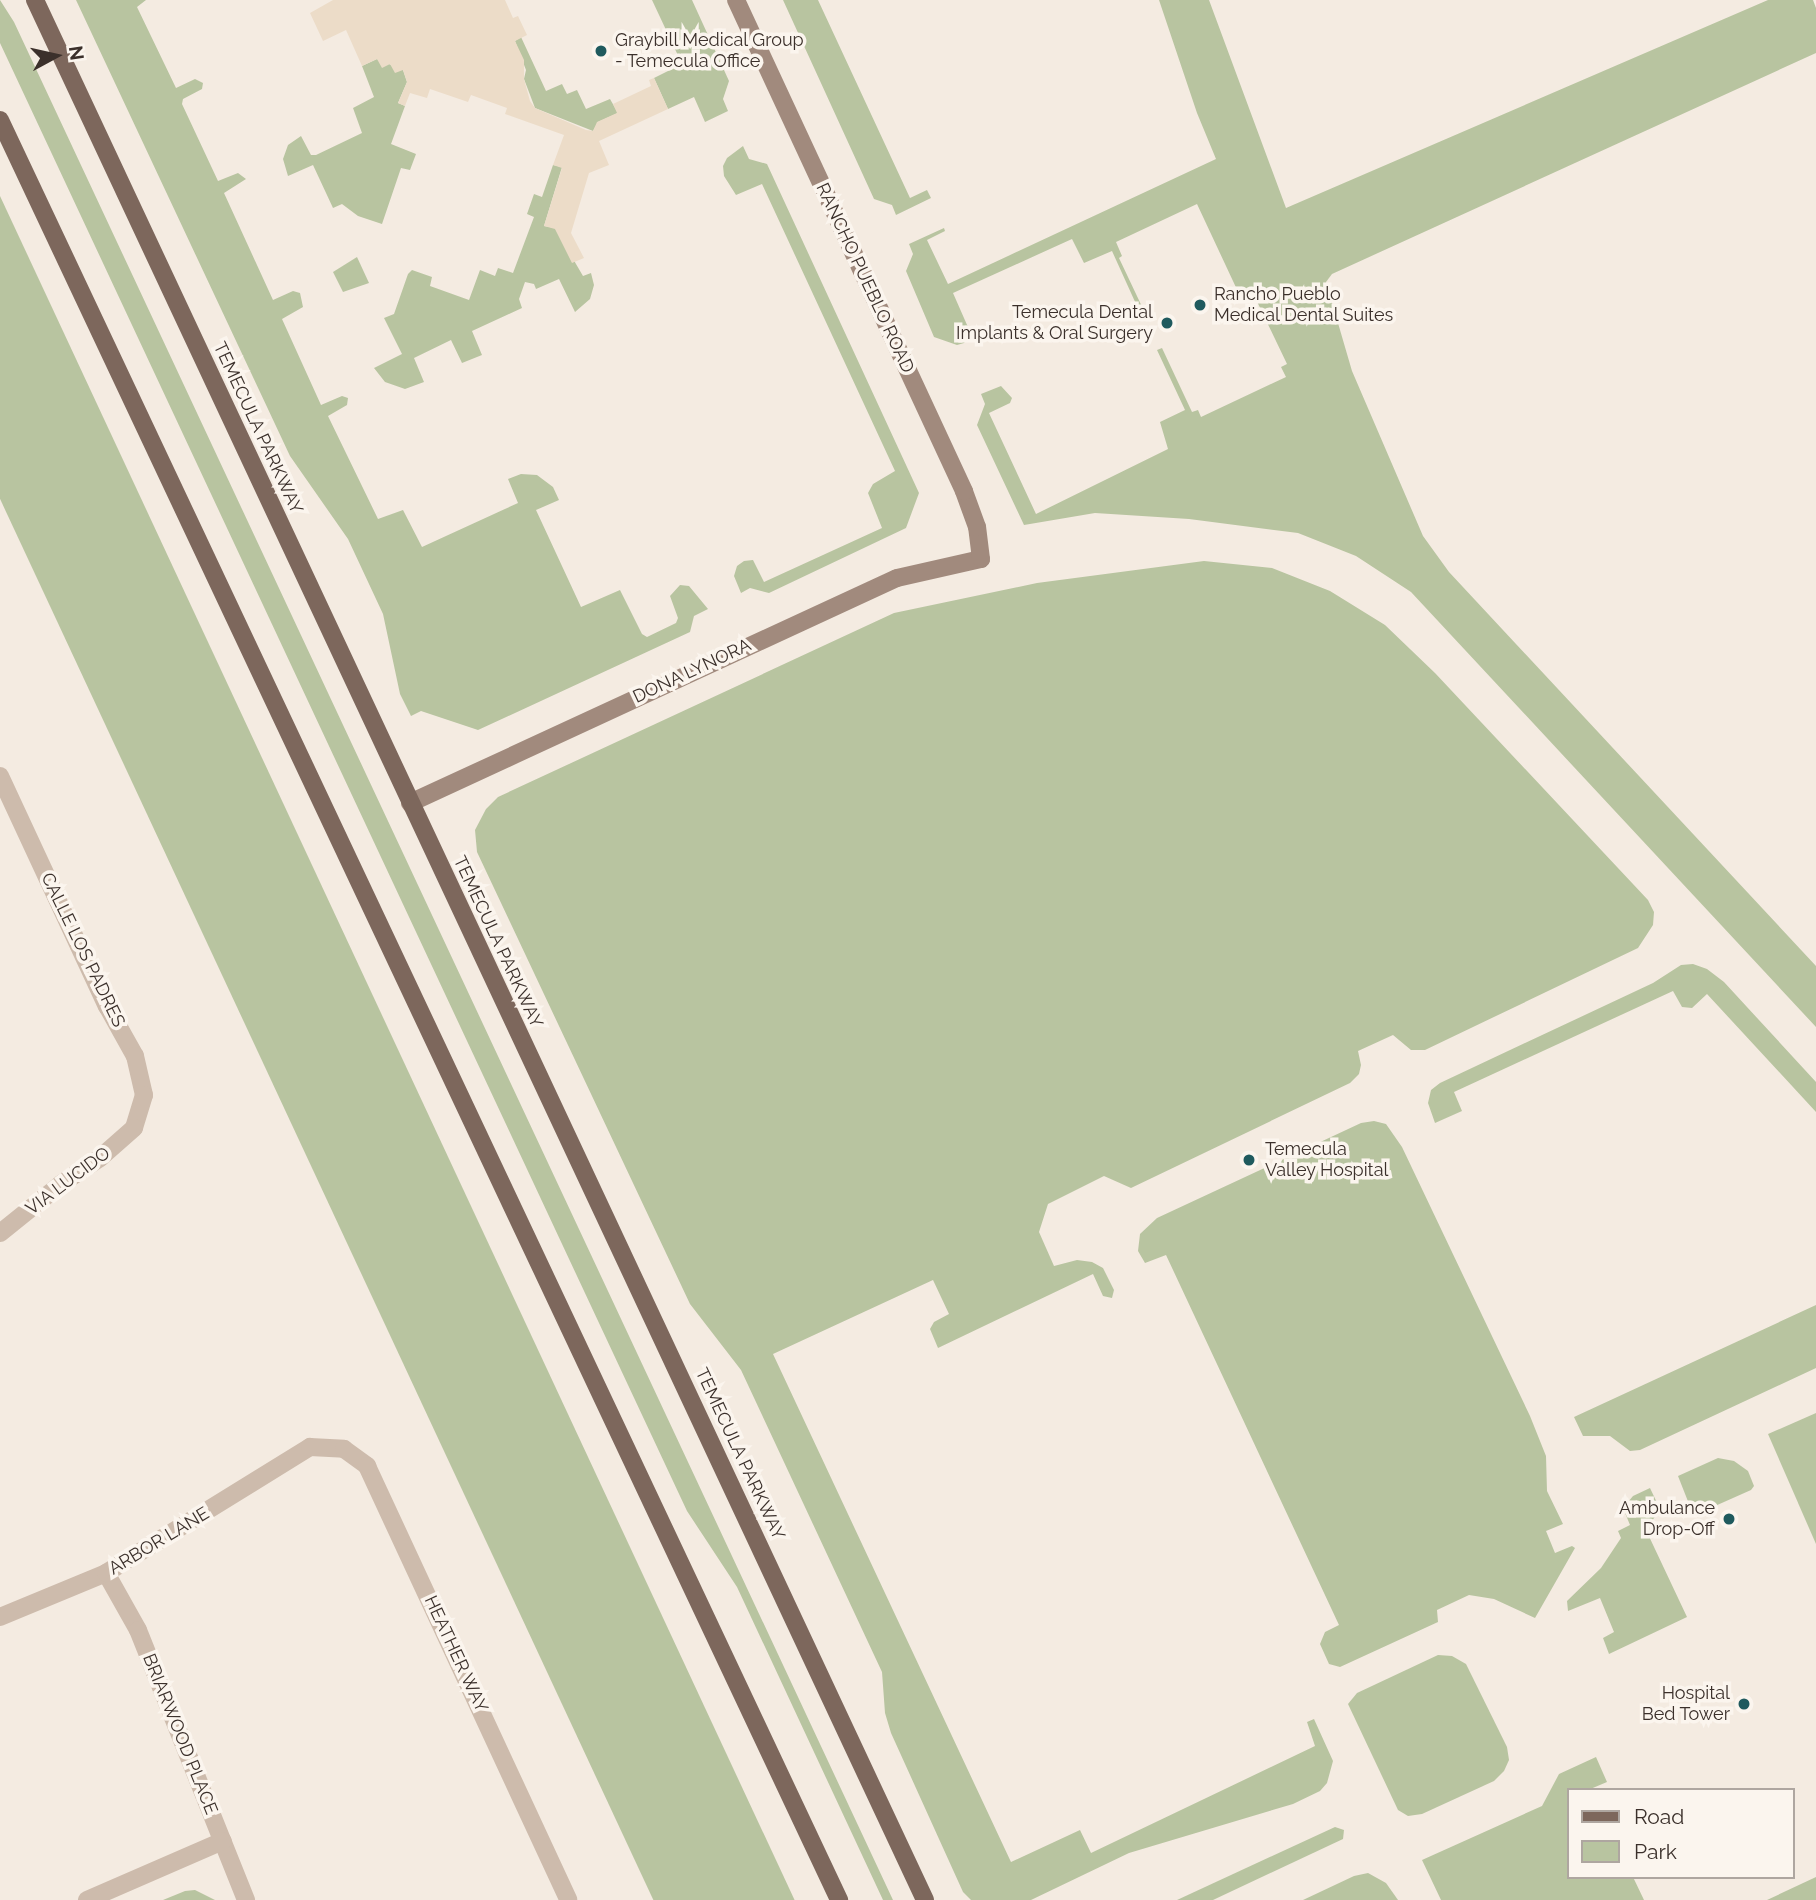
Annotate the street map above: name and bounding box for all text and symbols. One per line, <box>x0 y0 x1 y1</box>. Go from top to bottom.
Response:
north arrow <box>21 21 91 91</box>
place label: Graybill Medical Group - Temecula Office <box>615 30 805 72</box>
marker: Graybill Medical Group - Temecula Office <box>593 43 609 59</box>
text: N <box>65 44 89 62</box>
street label: RANCHO PUEBLO ROAD <box>811 180 919 376</box>
place label: Rancho Pueblo Medical Dental Suites <box>1214 284 1394 326</box>
marker: Rancho Pueblo Medical Dental Suites <box>1192 297 1208 313</box>
place label: Temecula Dental Implants & Oral Surgery <box>955 302 1153 344</box>
marker: Temecula Dental Implants & Oral Surgery <box>1159 315 1175 331</box>
street label: TEMECULA PARKWAY <box>209 338 307 518</box>
street label: DONA LYNORA <box>629 634 755 708</box>
street label: TEMECULA PARKWAY <box>449 852 547 1032</box>
street label: CALLE LOS PADRES <box>36 869 130 1031</box>
place label: Temecula Valley Hospital <box>1265 1139 1389 1182</box>
street label: VIA LUCIDO <box>21 1142 115 1220</box>
marker: Temecula Valley Hospital <box>1239 1150 1259 1170</box>
street label: TEMECULA PARKWAY <box>691 1364 789 1544</box>
place label: Ambulance Drop-Off <box>1619 1498 1715 1540</box>
street label: ARBOR LANE <box>105 1503 213 1579</box>
marker: Ambulance Drop-Off <box>1721 1511 1737 1527</box>
street label: HEATHER WAY <box>419 1592 493 1716</box>
street label: BRIARWOOD PLACE <box>138 1651 222 1817</box>
place label: Hospital Bed Tower <box>1641 1683 1730 1726</box>
marker: Hospital Bed Tower <box>1736 1696 1752 1712</box>
legend <box>1568 1788 1795 1879</box>
text: Road <box>1634 1804 1684 1829</box>
text: Park <box>1634 1839 1677 1864</box>

